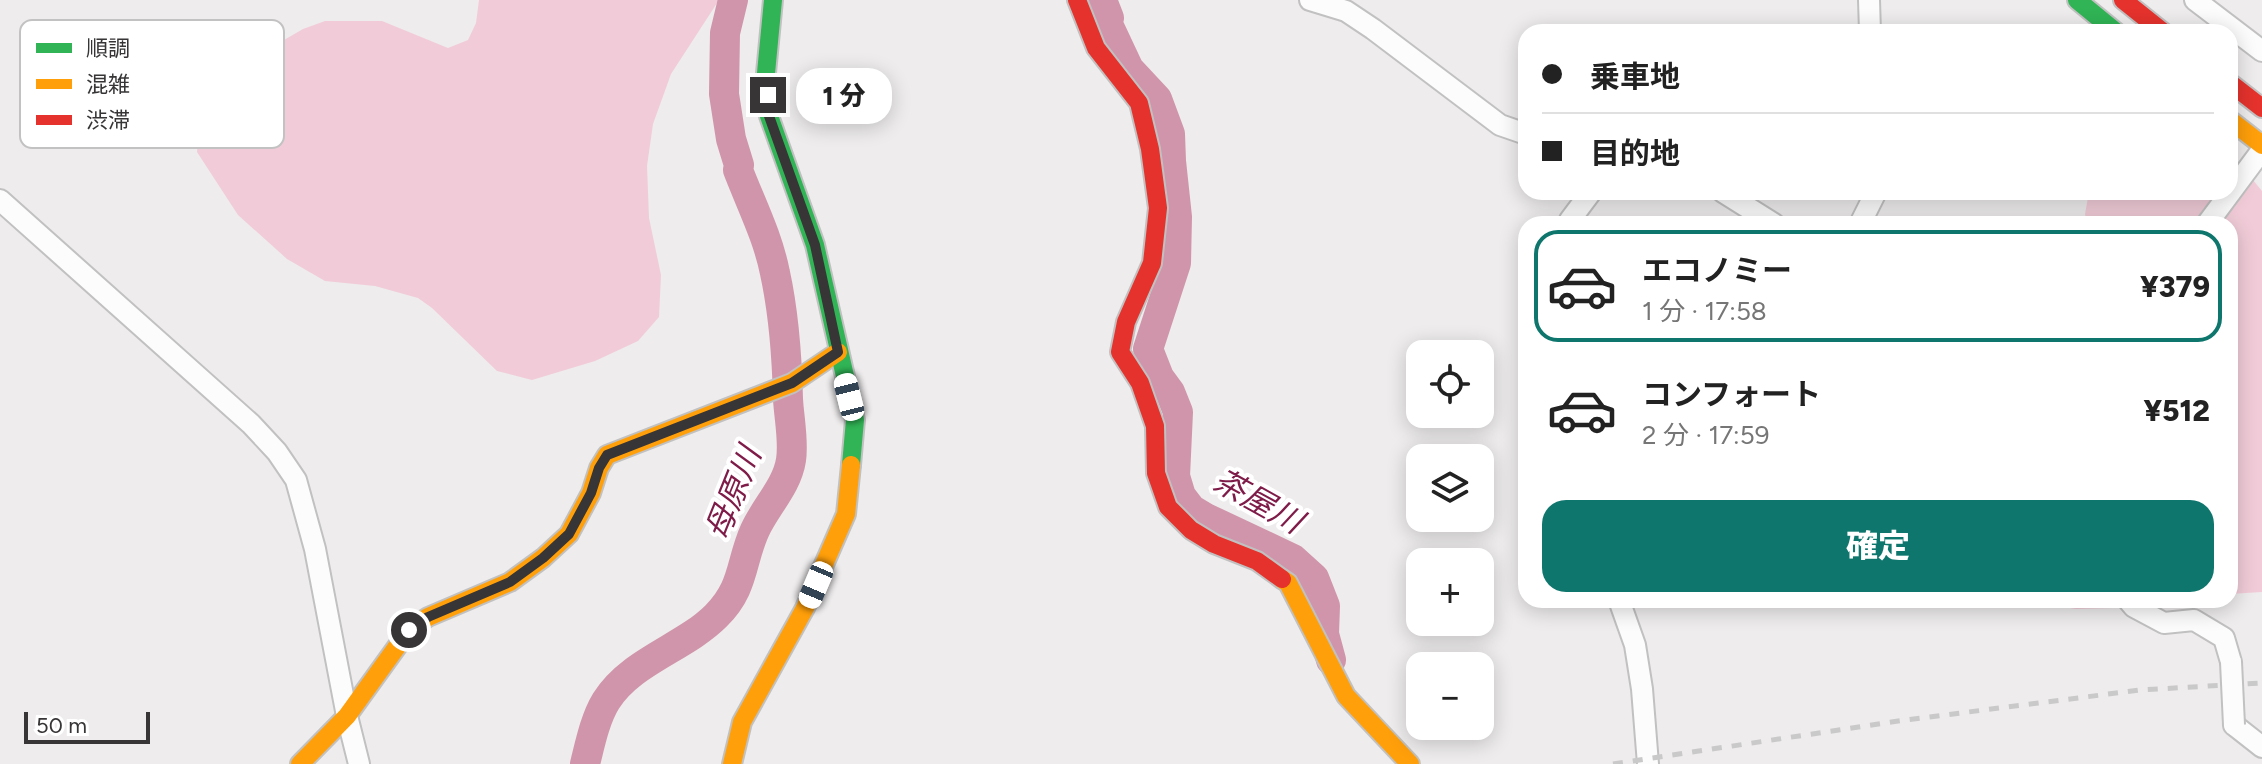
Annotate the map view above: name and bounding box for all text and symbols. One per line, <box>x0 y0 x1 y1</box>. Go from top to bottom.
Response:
legend <box>20 20 284 148</box>
text: 順調 <box>86 35 130 62</box>
text: 乗車地 <box>1590 58 1680 95</box>
callout: 1 分 <box>796 67 892 123</box>
text: 混雑 <box>86 71 130 98</box>
route end <box>750 77 786 113</box>
text: 1 分 <box>822 80 866 112</box>
text: 渋滞 <box>86 107 130 134</box>
text: 目的地 <box>1590 135 1680 172</box>
icon: car <box>1546 250 1618 322</box>
text: エコノミー <box>1642 252 1792 289</box>
text: ¥379 <box>2140 268 2210 305</box>
text: 1 分 · 17:58 <box>1642 295 1767 327</box>
map controls <box>1406 340 1494 740</box>
button: locate <box>1406 340 1494 428</box>
car <box>832 371 866 423</box>
icon: car <box>1546 374 1618 446</box>
text: コンフォート <box>1642 376 1821 413</box>
text: ¥512 <box>2143 392 2210 429</box>
text: 2 分 · 17:59 <box>1642 419 1769 451</box>
water label: 母原川 <box>697 439 770 545</box>
button: layers <box>1406 444 1494 532</box>
water label: 茶屋川 <box>1207 461 1312 542</box>
button: 確定 <box>1542 500 2214 592</box>
button: + <box>1406 548 1494 636</box>
car <box>796 558 836 612</box>
route start <box>391 612 427 648</box>
button: − <box>1406 652 1494 740</box>
scale bar <box>24 708 150 744</box>
text: 50 m <box>36 712 87 739</box>

